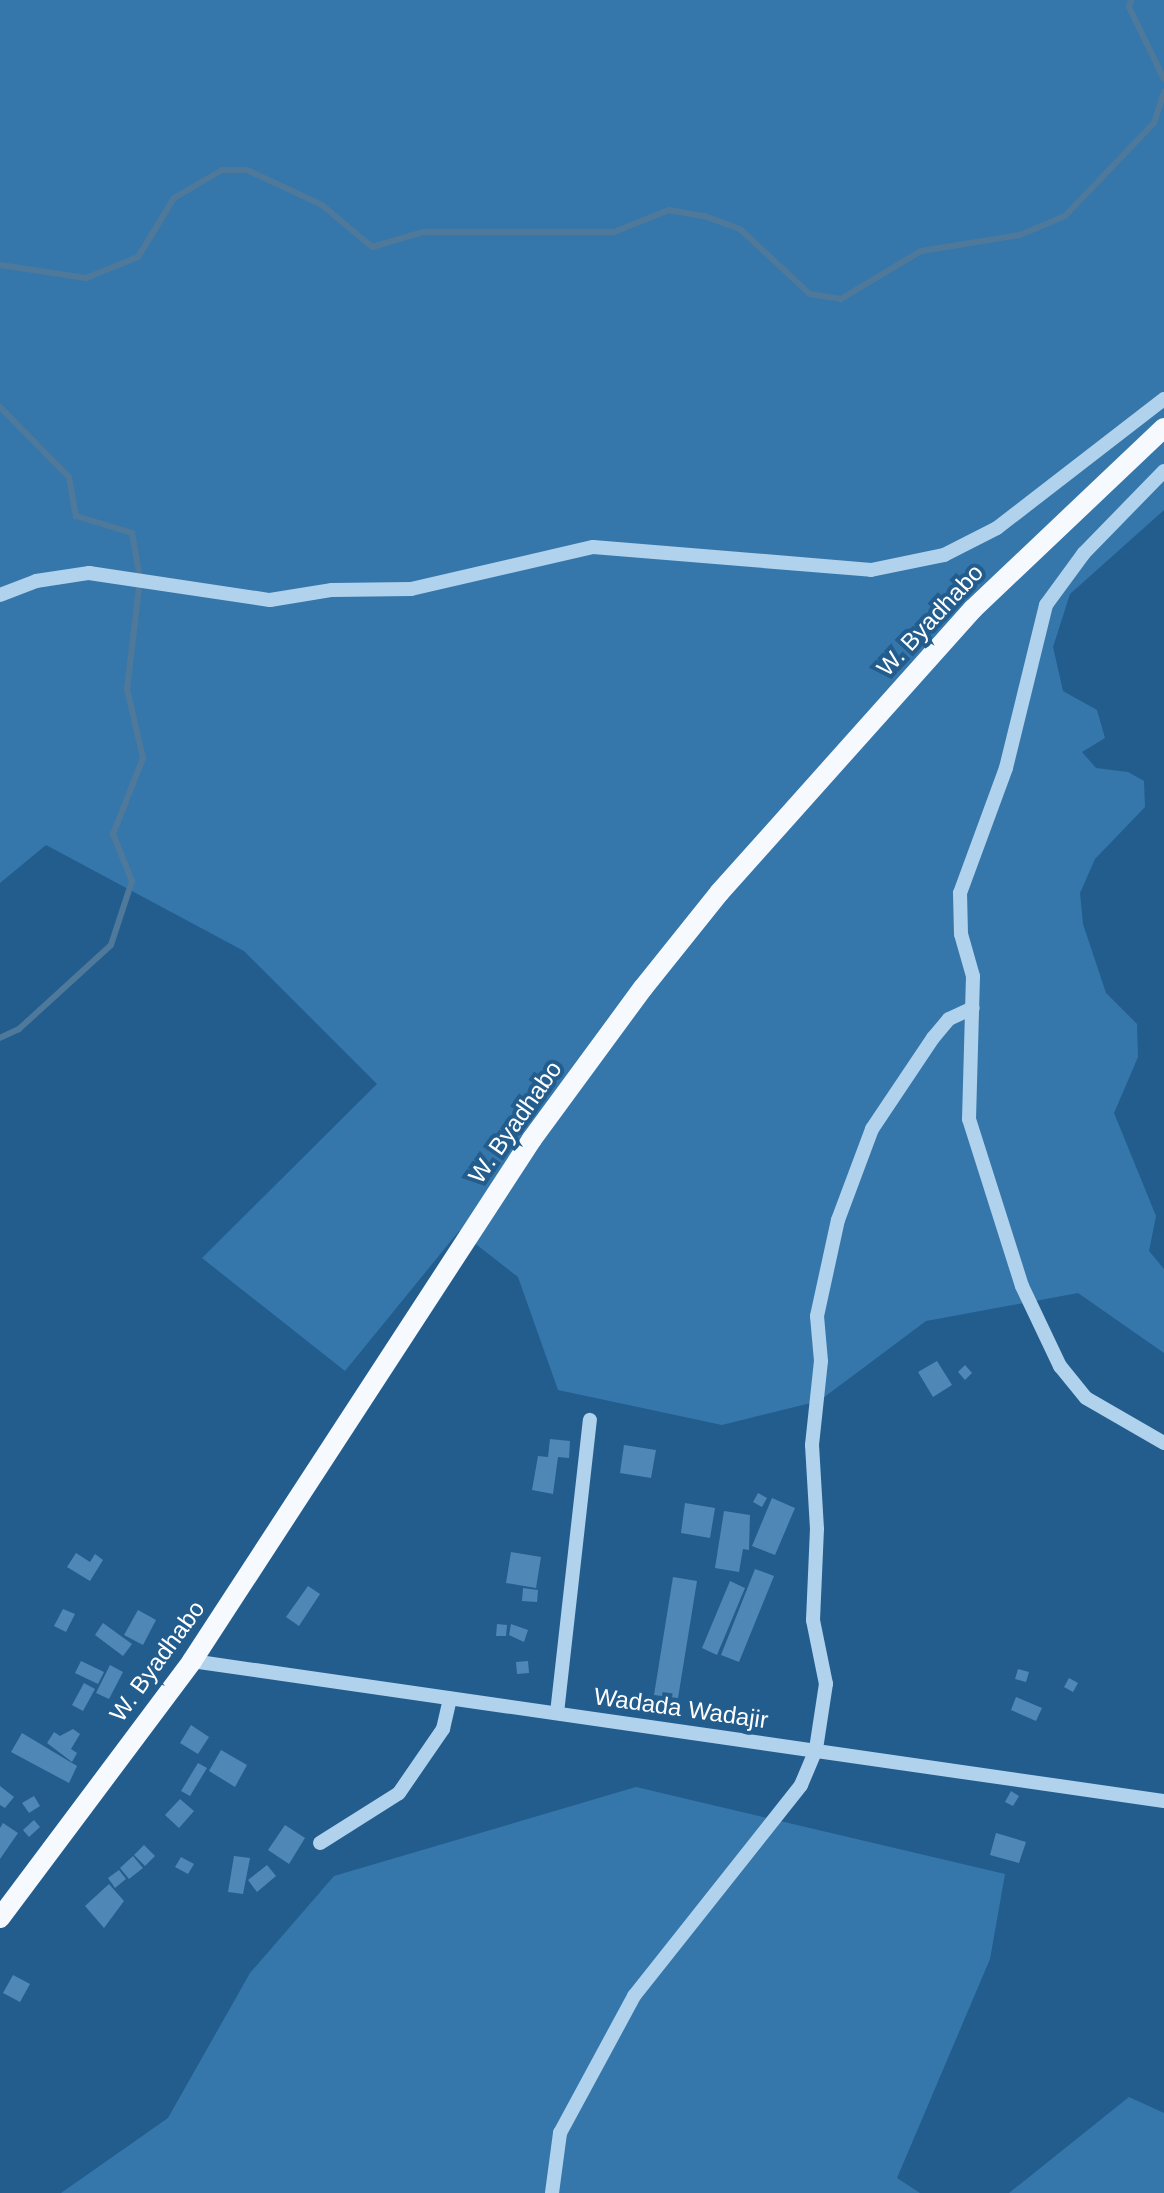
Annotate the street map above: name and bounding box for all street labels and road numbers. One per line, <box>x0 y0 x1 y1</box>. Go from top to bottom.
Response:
street label: W. Byadhabo <box>871 558 989 682</box>
street label: W. Byadhabo <box>462 1055 568 1189</box>
street label: W. Byadhabo <box>103 1595 211 1727</box>
street label: Wadada Wadajir <box>592 1682 770 1734</box>

